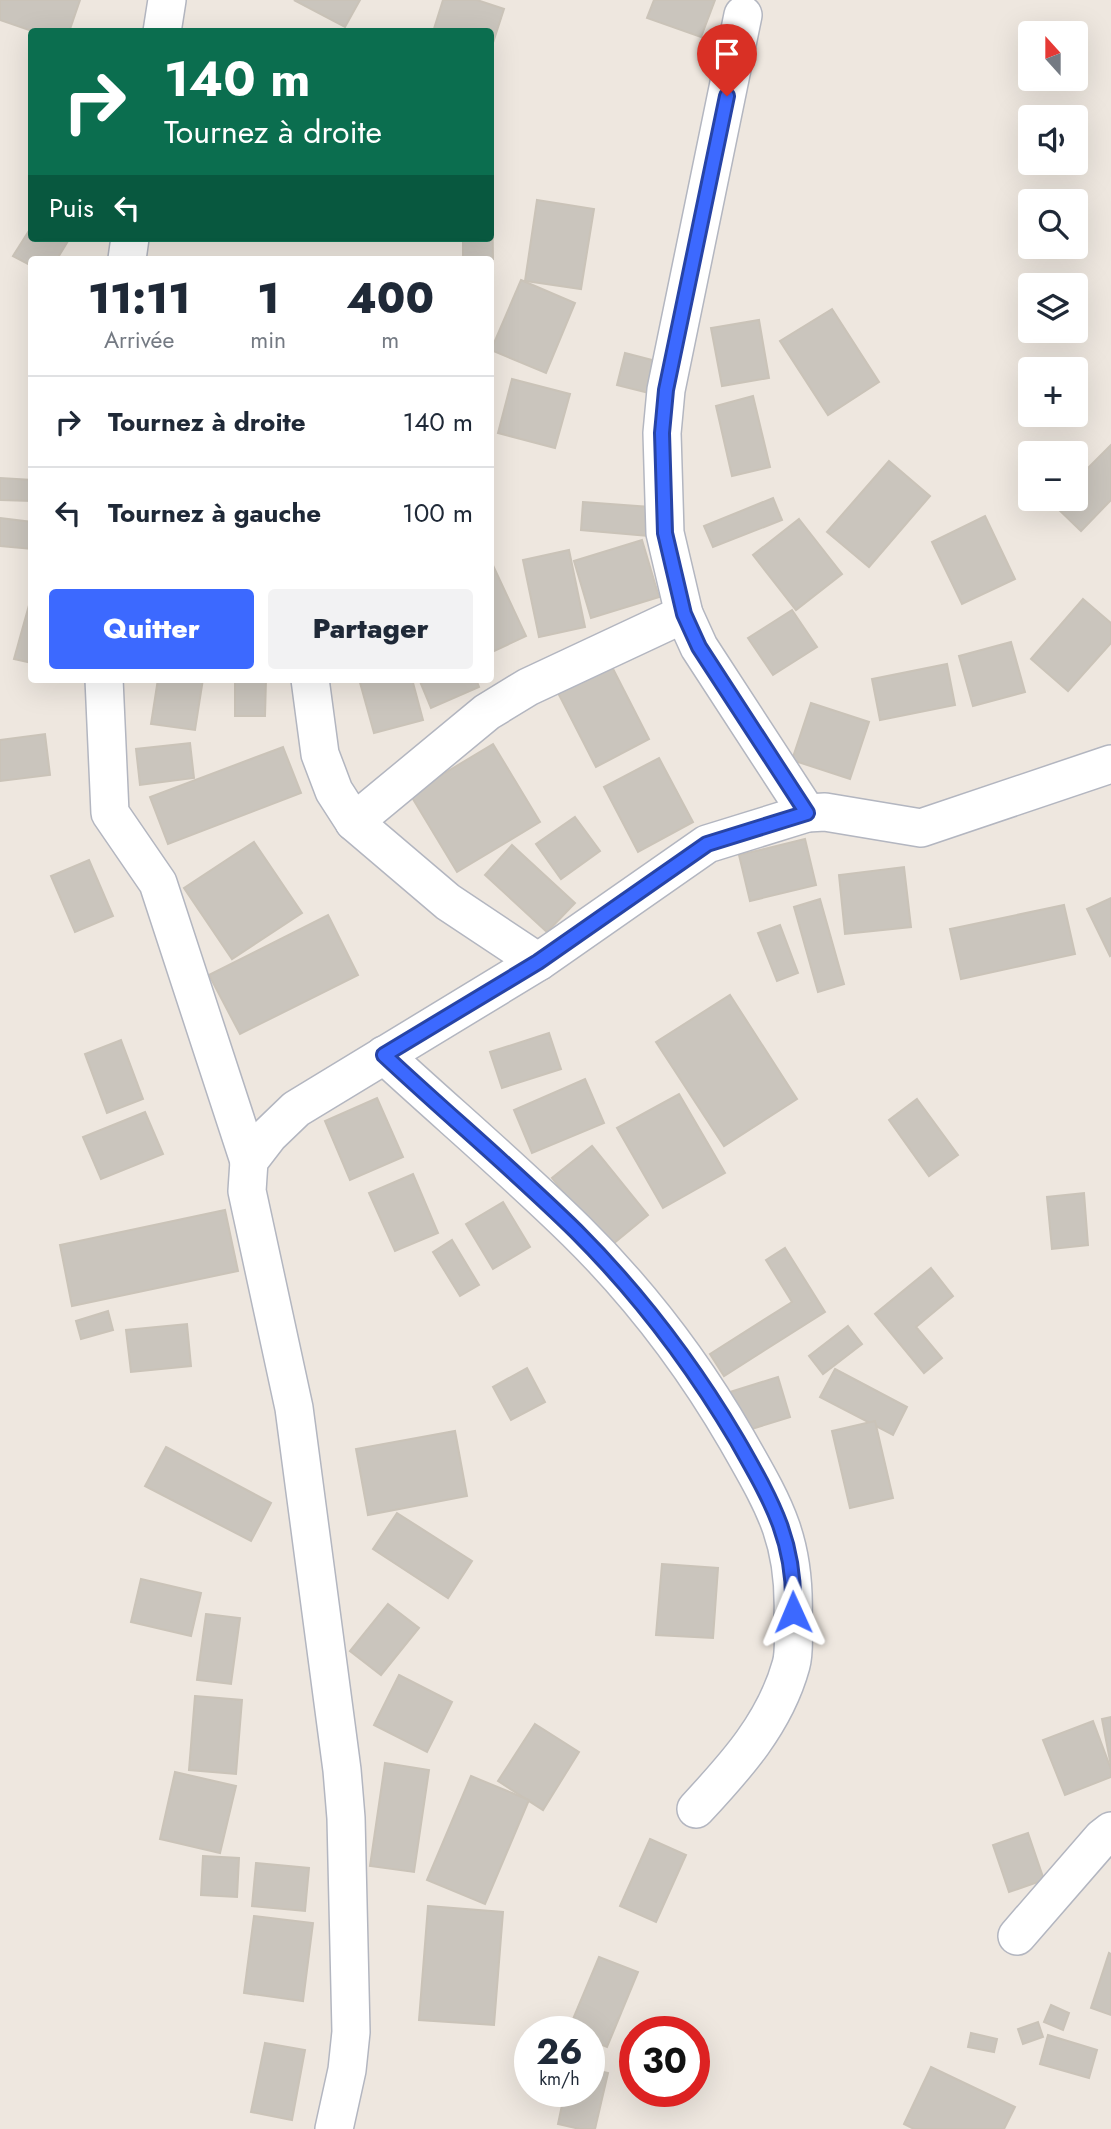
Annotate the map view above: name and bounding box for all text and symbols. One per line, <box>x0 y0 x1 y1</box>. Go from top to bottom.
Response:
north arrow <box>1018 21 1088 91</box>
map controls <box>1018 21 1088 511</box>
pin <box>697 24 757 96</box>
icon: arrive <box>708 35 746 73</box>
text: 140 m <box>164 44 310 114</box>
icon: right <box>49 56 140 147</box>
button: sound <box>1018 105 1088 175</box>
text: Tournez à droite <box>164 109 382 155</box>
text: Puis <box>49 189 94 227</box>
icon: left <box>108 189 146 227</box>
button: search <box>1018 189 1088 259</box>
text: 11:11 <box>88 268 190 329</box>
text: 1 <box>257 268 279 329</box>
text: 400 <box>346 268 434 329</box>
button: layers <box>1018 273 1088 343</box>
text: Arrivée <box>104 323 174 357</box>
text: min <box>250 323 286 357</box>
text: m <box>381 323 399 357</box>
button: + <box>1018 357 1088 427</box>
icon: right <box>49 403 87 441</box>
text: Tournez à droite <box>108 403 306 441</box>
text: 140 m <box>402 403 473 441</box>
button: − <box>1018 441 1088 511</box>
icon: left <box>49 494 87 532</box>
text: Tournez à gauche <box>108 494 321 532</box>
text: 100 m <box>402 494 473 532</box>
button: Quitter <box>49 589 254 669</box>
button: Partager <box>268 589 473 669</box>
position arrow <box>756 1575 830 1649</box>
speed limit sign: 30 <box>619 2016 710 2107</box>
text: 26 <box>536 2027 583 2077</box>
text: km/h <box>539 2066 580 2092</box>

